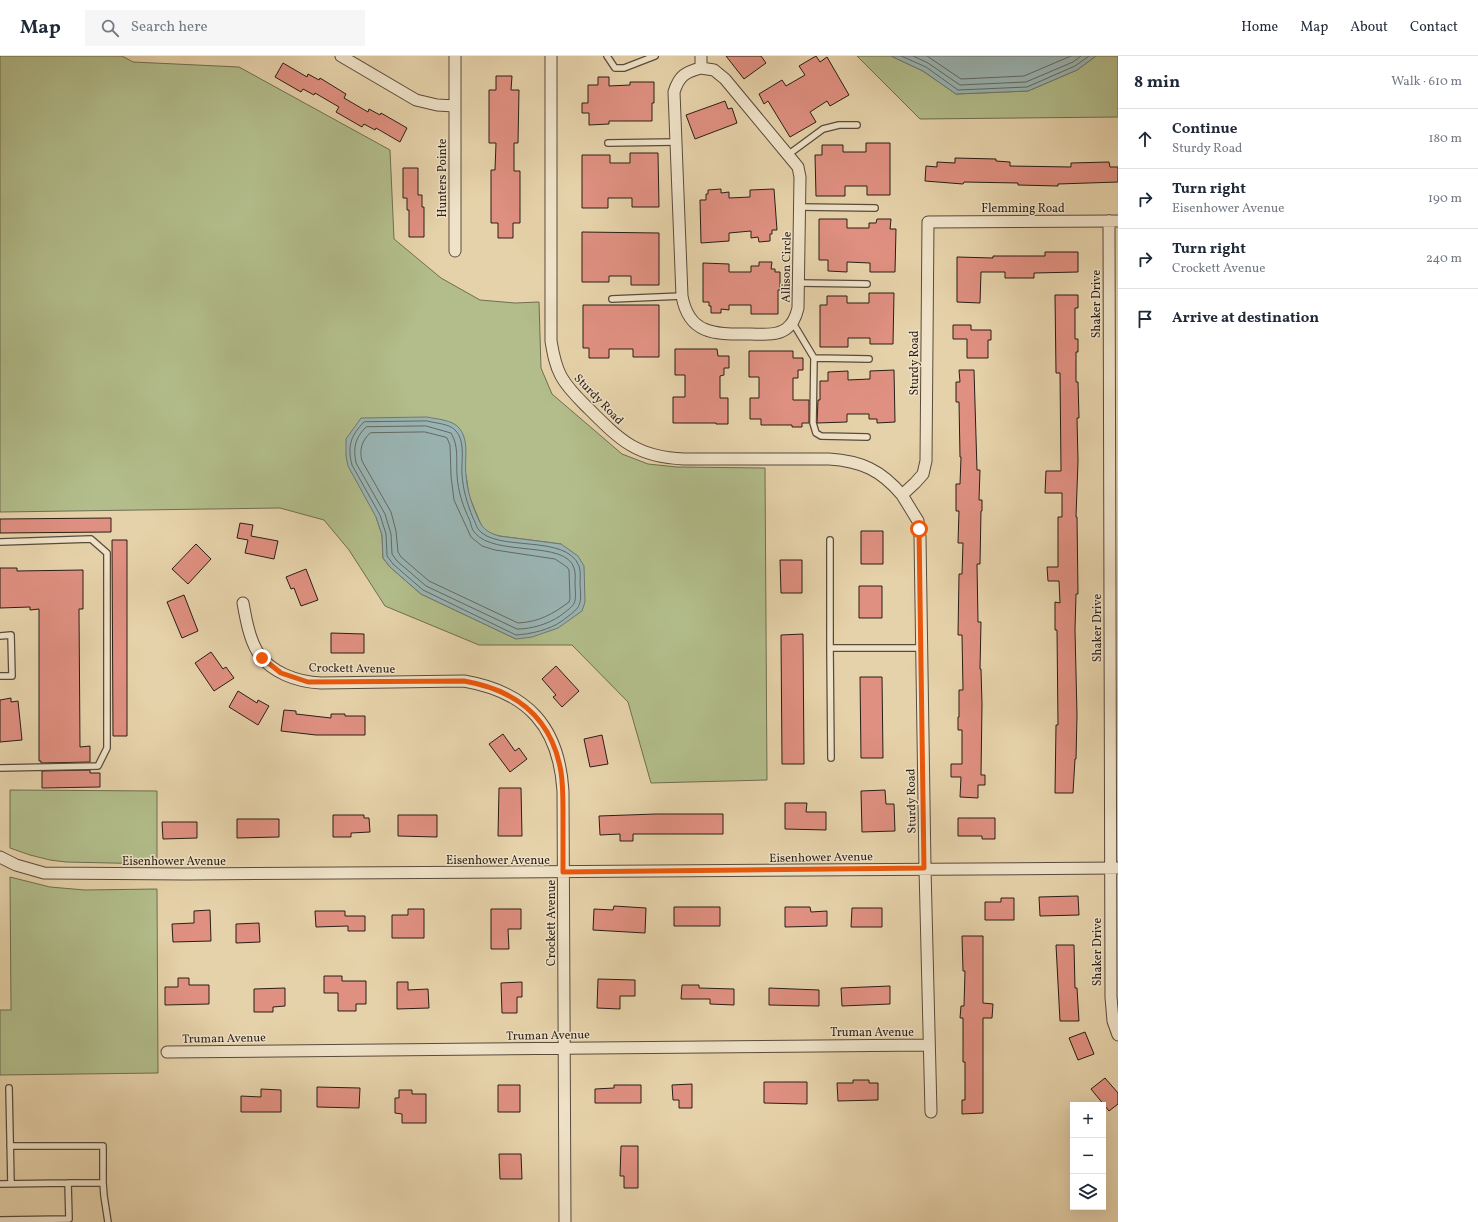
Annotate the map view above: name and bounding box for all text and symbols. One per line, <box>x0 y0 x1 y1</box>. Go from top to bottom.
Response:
search box <box>85 10 365 46</box>
text: Map <box>20 15 61 41</box>
icon: search <box>99 17 121 39</box>
text: Search here <box>131 17 208 38</box>
text: Home <box>1241 18 1278 37</box>
text: Map <box>1300 18 1328 37</box>
text: About <box>1350 18 1388 37</box>
text: Contact <box>1410 18 1458 37</box>
text: 8 min <box>1134 71 1180 94</box>
text: Walk · 610 m <box>1391 73 1462 91</box>
text: Continue <box>1172 119 1237 140</box>
icon: ahead <box>1134 128 1156 150</box>
text: 180 m <box>1428 130 1462 148</box>
street label: Hunters Pointe <box>435 138 451 218</box>
text: Sturdy Road <box>1172 140 1242 158</box>
text: Turn right <box>1172 179 1246 200</box>
icon: right <box>1134 188 1156 210</box>
text: 190 m <box>1428 190 1462 208</box>
text: Eisenhower Avenue <box>1172 200 1284 218</box>
street label: Flemming Road <box>981 201 1065 217</box>
street label: Allison Circle <box>778 231 796 303</box>
text: Turn right <box>1172 239 1246 260</box>
icon: right <box>1134 248 1156 270</box>
text: 240 m <box>1426 250 1462 268</box>
text: Crockett Avenue <box>1172 260 1266 278</box>
street label: Shaker Drive <box>1089 269 1105 338</box>
icon: arrive <box>1134 308 1156 330</box>
text: Arrive at destination <box>1172 308 1319 329</box>
street label: Sturdy Road <box>907 330 923 396</box>
street label: Sturdy Road <box>570 371 627 429</box>
route start <box>910 520 928 538</box>
street label: Shaker Drive <box>1090 593 1106 662</box>
route end <box>253 649 271 667</box>
street label: Crockett Avenue <box>309 660 396 678</box>
street label: Sturdy Road <box>903 768 921 834</box>
street label: Eisenhower Avenue <box>769 849 873 867</box>
street label: Eisenhower Avenue <box>446 853 550 869</box>
street label: Eisenhower Avenue <box>122 854 226 870</box>
street label: Crockett Avenue <box>544 880 560 966</box>
street label: Shaker Drive <box>1090 917 1106 986</box>
street label: Truman Avenue <box>830 1025 914 1041</box>
street label: Truman Avenue <box>506 1027 590 1045</box>
street label: Truman Avenue <box>182 1030 266 1048</box>
map controls <box>1070 1102 1106 1210</box>
button: + <box>1070 1102 1106 1138</box>
button: − <box>1070 1138 1106 1174</box>
button: layers <box>1070 1174 1106 1210</box>

